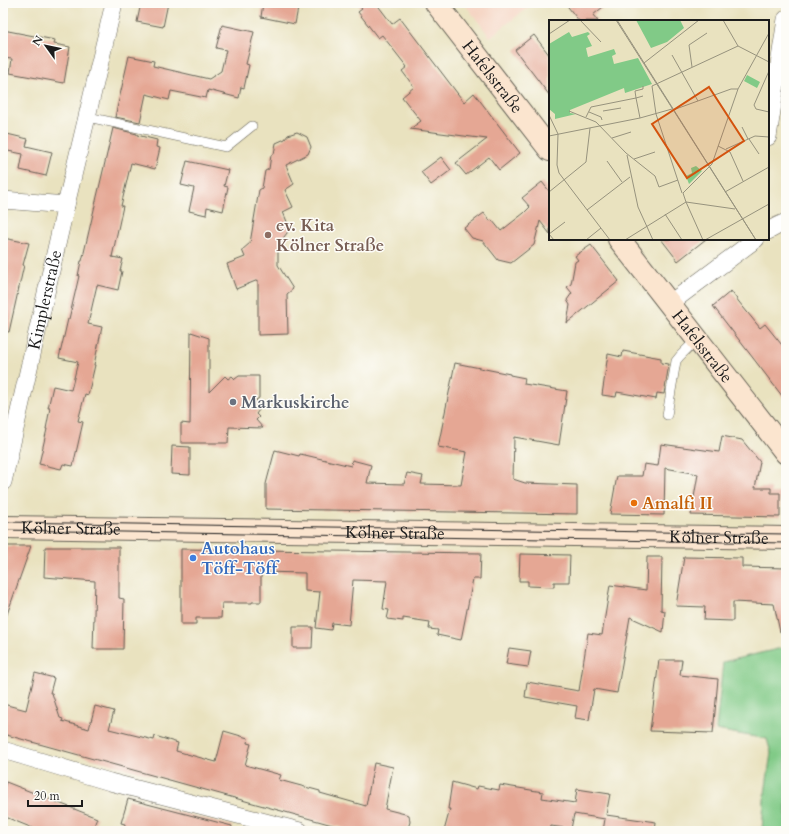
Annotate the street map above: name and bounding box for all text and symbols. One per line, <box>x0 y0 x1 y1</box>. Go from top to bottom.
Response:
inset map <box>549 20 769 240</box>
north arrow <box>26 26 66 66</box>
text: N <box>29 32 47 49</box>
street label: Hafelsstraße <box>457 35 528 118</box>
place label: ev. Kita Kölner Straße <box>276 214 384 257</box>
marker: ev. Kita Kölner Straße <box>263 230 273 240</box>
street label: Kimplerstraße <box>22 248 67 352</box>
street label: Hafelsstraße <box>666 305 738 388</box>
place label: Markuskirche <box>241 391 349 414</box>
marker: Markuskirche <box>228 397 238 407</box>
place label: Amalfi II <box>642 492 713 515</box>
marker: Amalfi II <box>629 498 639 508</box>
street label: Kölner Straße <box>21 516 121 541</box>
street label: Kölner Straße <box>345 521 445 545</box>
street label: Kölner Straße <box>669 525 769 550</box>
place label: Autohaus Töff-Töff <box>201 537 280 580</box>
marker: Autohaus Töff-Töff <box>188 553 198 563</box>
scale bar <box>28 782 82 808</box>
text: 20 m <box>34 788 61 804</box>

